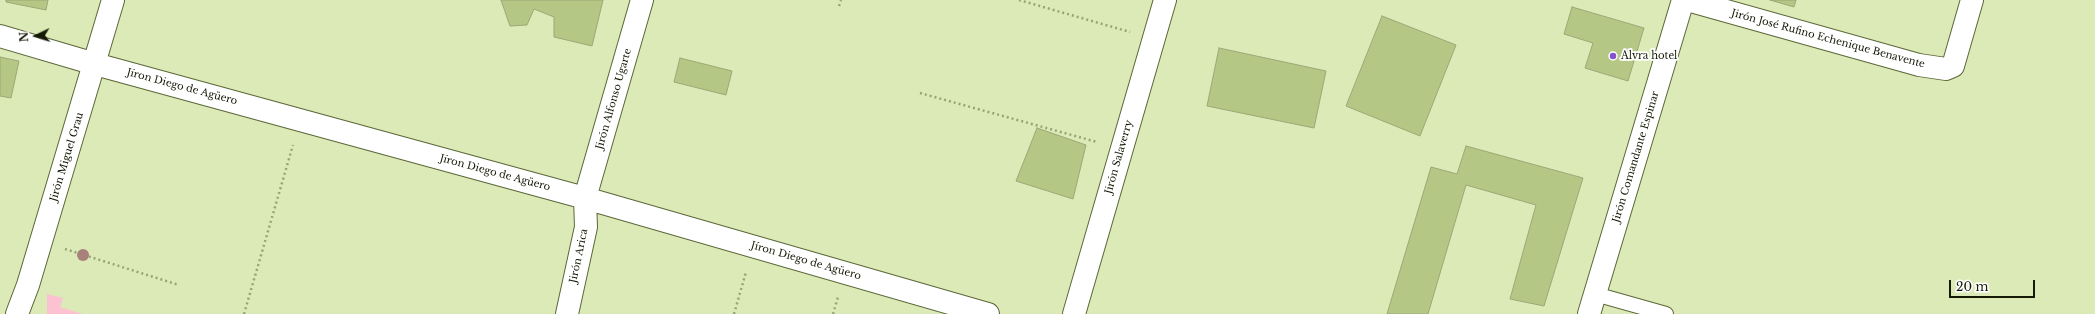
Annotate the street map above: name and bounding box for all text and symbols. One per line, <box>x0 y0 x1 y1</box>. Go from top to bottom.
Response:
street label: Jirón José Rufino Echenique Benavente <box>1730 7 1926 71</box>
north arrow <box>16 16 56 56</box>
text: N <box>17 31 31 42</box>
street label: Jirón Alfonso Ugarte <box>594 47 634 151</box>
place label: Alvra hotel <box>1621 50 1677 62</box>
marker: Alvra hotel <box>1608 51 1618 61</box>
street label: Jíron Diego de Agüero <box>125 66 239 108</box>
street label: Jirón Comandante Espinar <box>1610 90 1662 224</box>
street label: Jirón Miguel Grau <box>48 111 86 203</box>
street label: Jirón Salaverry <box>1103 119 1135 195</box>
street label: Jíron Diego de Agüero <box>438 152 552 194</box>
street label: Jirón Arica <box>567 228 591 284</box>
street label: Jíron Diego de Agüero <box>749 240 863 282</box>
scale bar <box>1951 272 2037 298</box>
text: 20 m <box>1956 279 1988 294</box>

